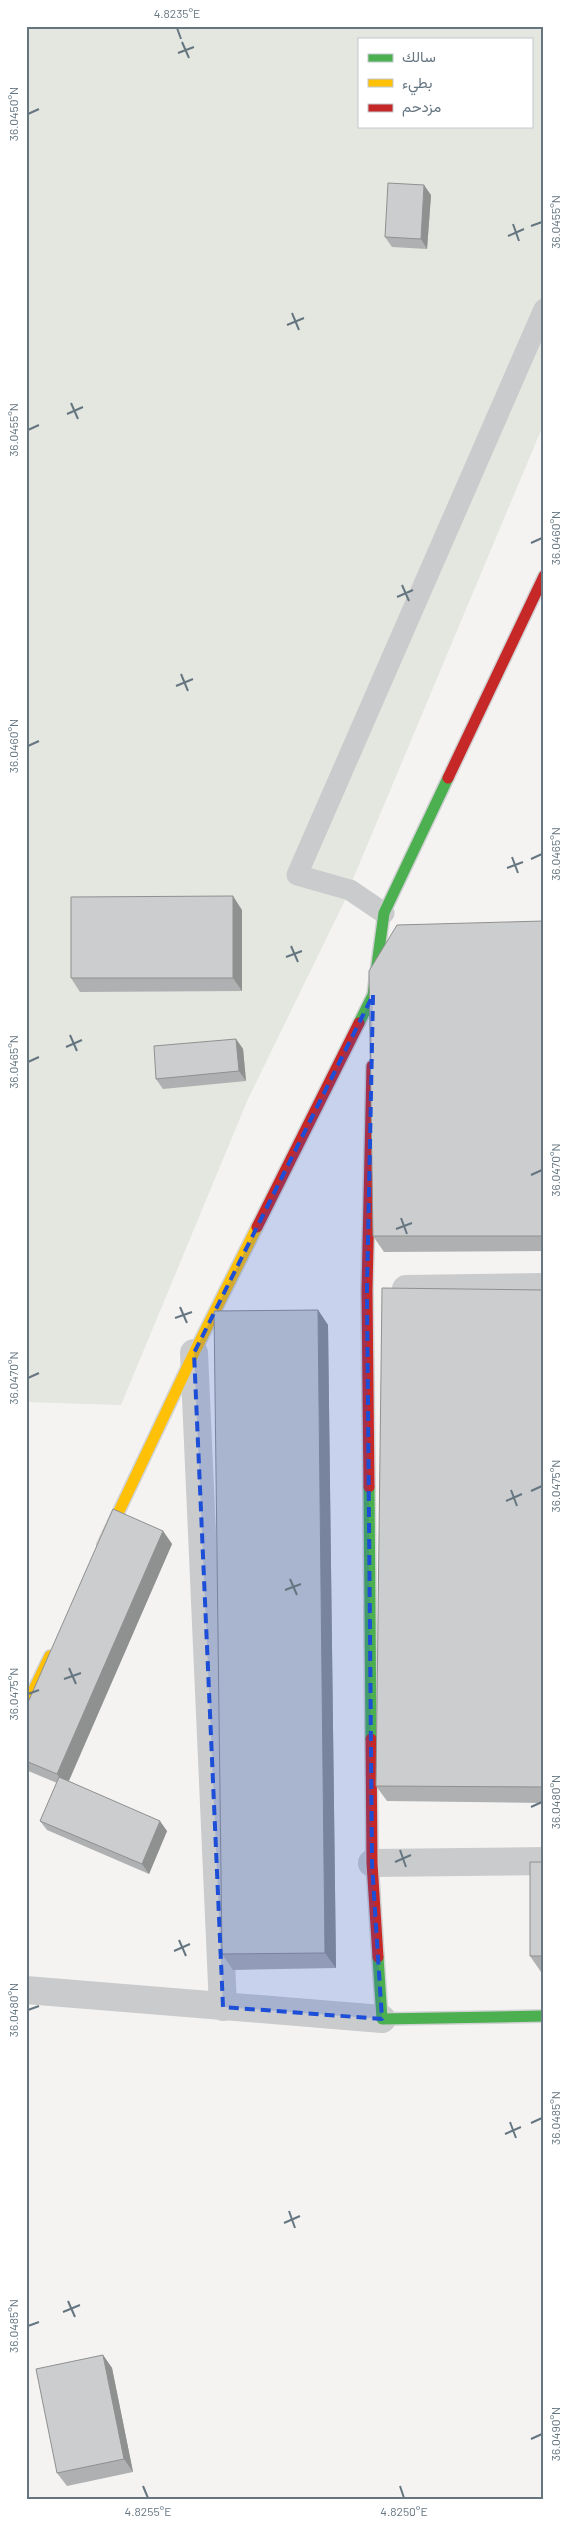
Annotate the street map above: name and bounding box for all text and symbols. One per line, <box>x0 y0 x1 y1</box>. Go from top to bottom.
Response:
text: 4.8235°E <box>154 6 200 20</box>
legend <box>358 38 532 128</box>
text: سالك <box>402 47 436 65</box>
text: بطيء <box>402 73 432 96</box>
text: 36.0450°N <box>6 87 20 141</box>
text: مزدحم <box>402 97 441 117</box>
text: 36.0455°N <box>548 195 562 249</box>
text: 36.0455°N <box>6 403 20 457</box>
text: 36.0460°N <box>548 511 562 565</box>
text: 36.0460°N <box>6 719 20 773</box>
text: 36.0465°N <box>548 827 562 881</box>
text: 36.0465°N <box>6 1035 20 1089</box>
text: 36.0470°N <box>548 1143 562 1197</box>
text: 36.0470°N <box>6 1351 20 1405</box>
text: 36.0475°N <box>548 1460 562 1512</box>
text: 36.0475°N <box>6 1668 20 1720</box>
text: 36.0480°N <box>548 1775 562 1829</box>
text: 36.0480°N <box>6 1983 20 2037</box>
text: 36.0485°N <box>548 2091 562 2145</box>
text: 36.0485°N <box>6 2299 20 2353</box>
text: 36.0490°N <box>548 2407 562 2461</box>
text: 4.8255°E <box>125 2504 171 2518</box>
text: 4.8250°E <box>380 2504 428 2518</box>

